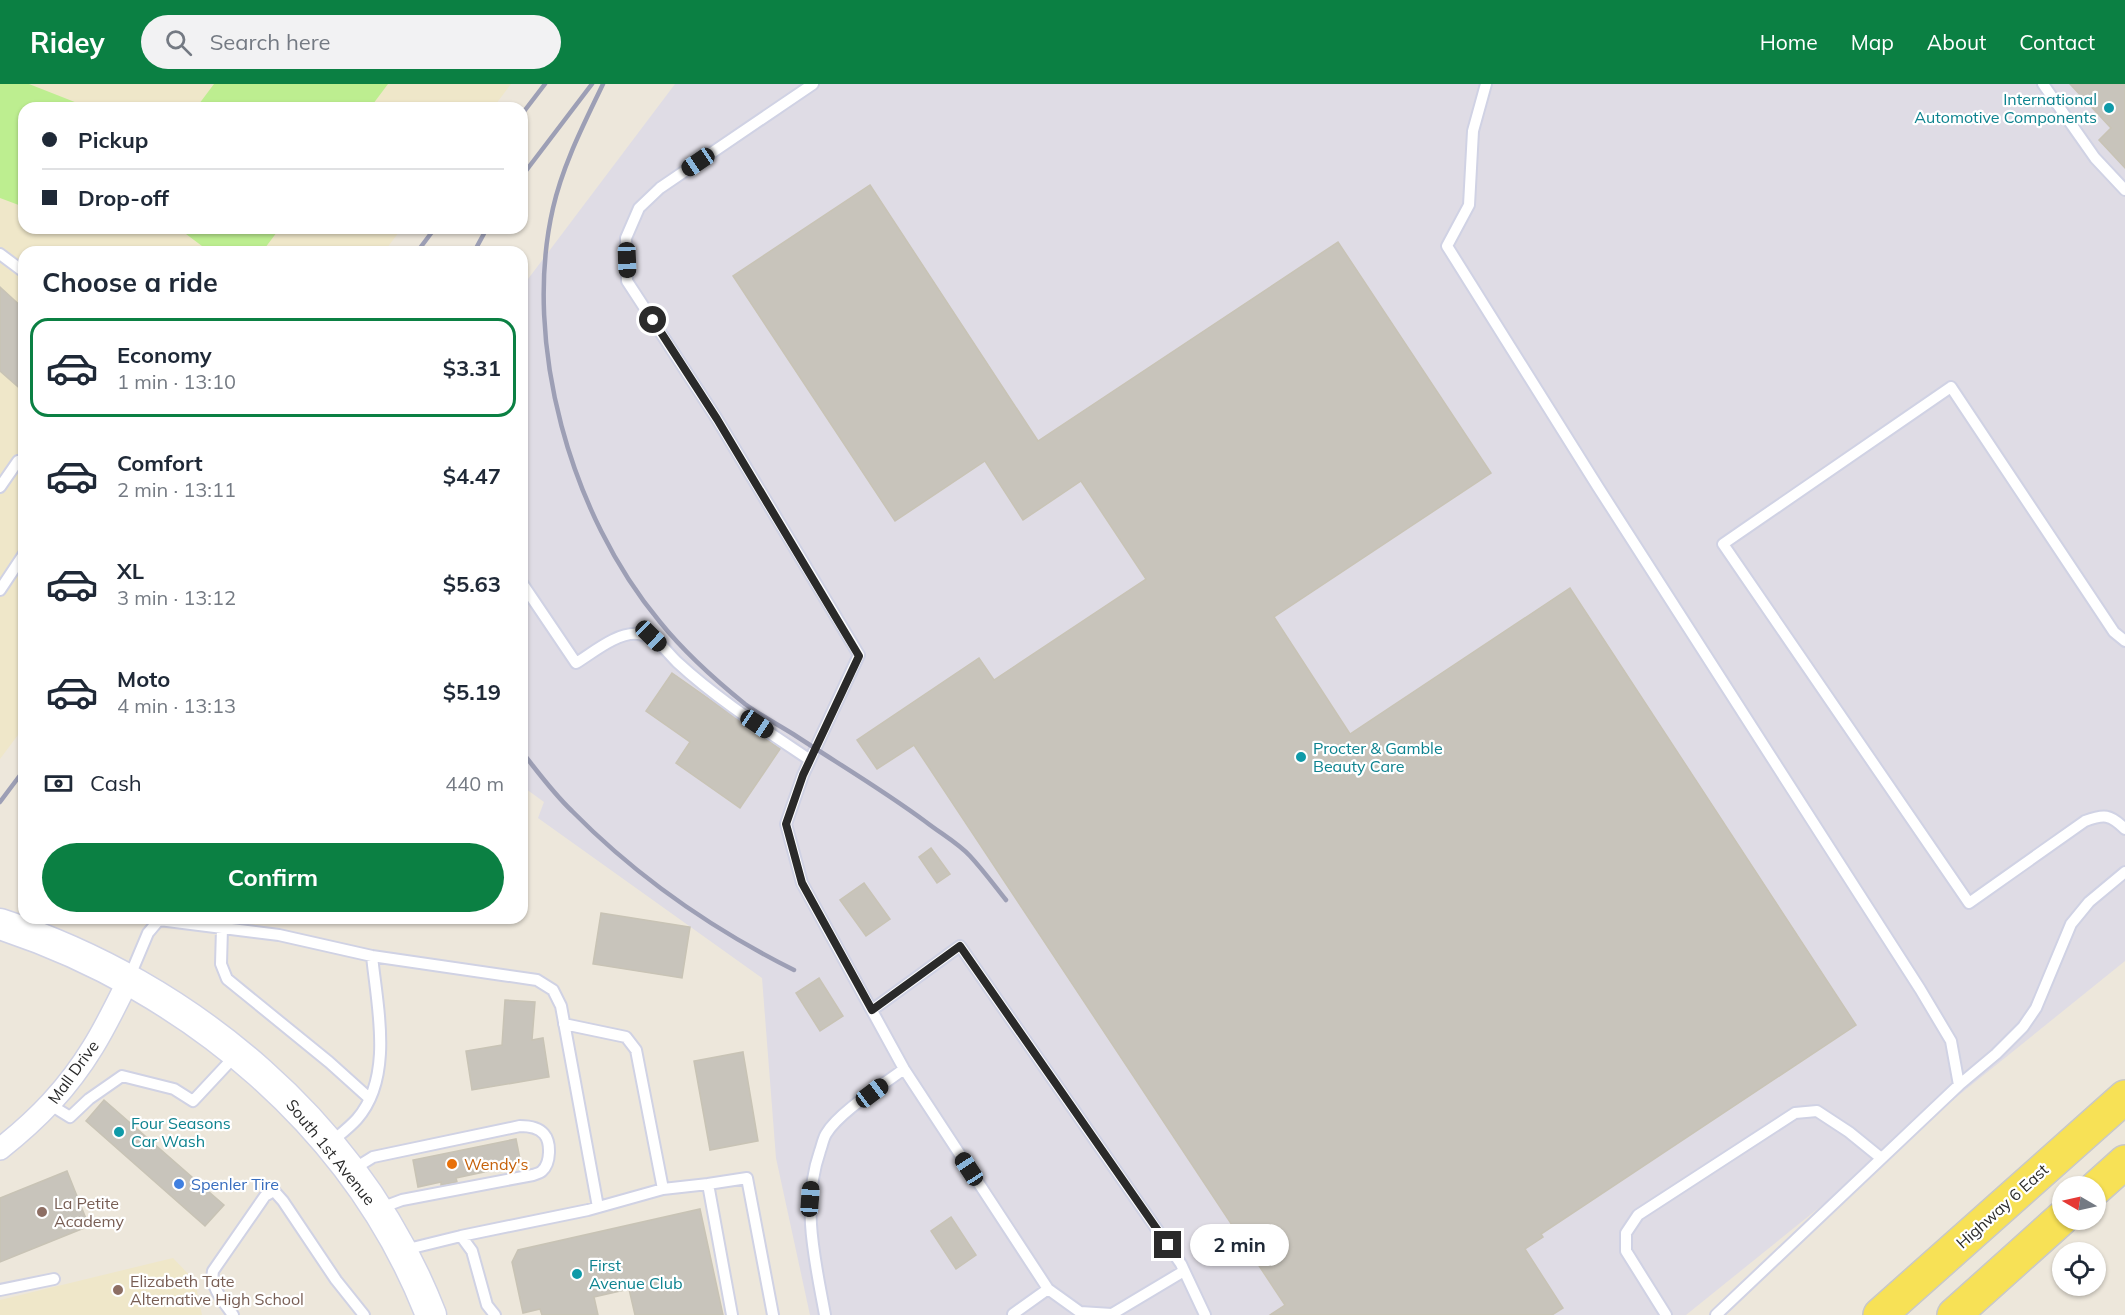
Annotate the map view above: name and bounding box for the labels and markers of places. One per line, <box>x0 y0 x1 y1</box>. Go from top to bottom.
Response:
place label: International Automotive Components <box>1914 89 2097 127</box>
marker: International Automotive Components <box>2102 101 2116 115</box>
place label: Procter & Gamble Beauty Care <box>1313 738 1443 776</box>
marker: Procter & Gamble Beauty Care <box>1294 750 1308 764</box>
place label: Four Seasons Car Wash <box>131 1113 231 1151</box>
marker: Four Seasons Car Wash <box>112 1125 126 1139</box>
place label: Wendy's <box>464 1154 529 1174</box>
marker: Wendy's <box>445 1157 459 1171</box>
place label: Spenler Tire <box>191 1174 279 1194</box>
marker: Spenler Tire <box>172 1177 186 1191</box>
place label: La Petite Academy <box>54 1193 124 1231</box>
marker: La Petite Academy <box>35 1205 49 1219</box>
place label: First Avenue Club <box>589 1255 683 1293</box>
marker: First Avenue Club <box>570 1267 584 1281</box>
place label: Elizabeth Tate Alternative High School <box>130 1271 304 1309</box>
marker: Elizabeth Tate Alternative High School <box>111 1283 125 1297</box>

